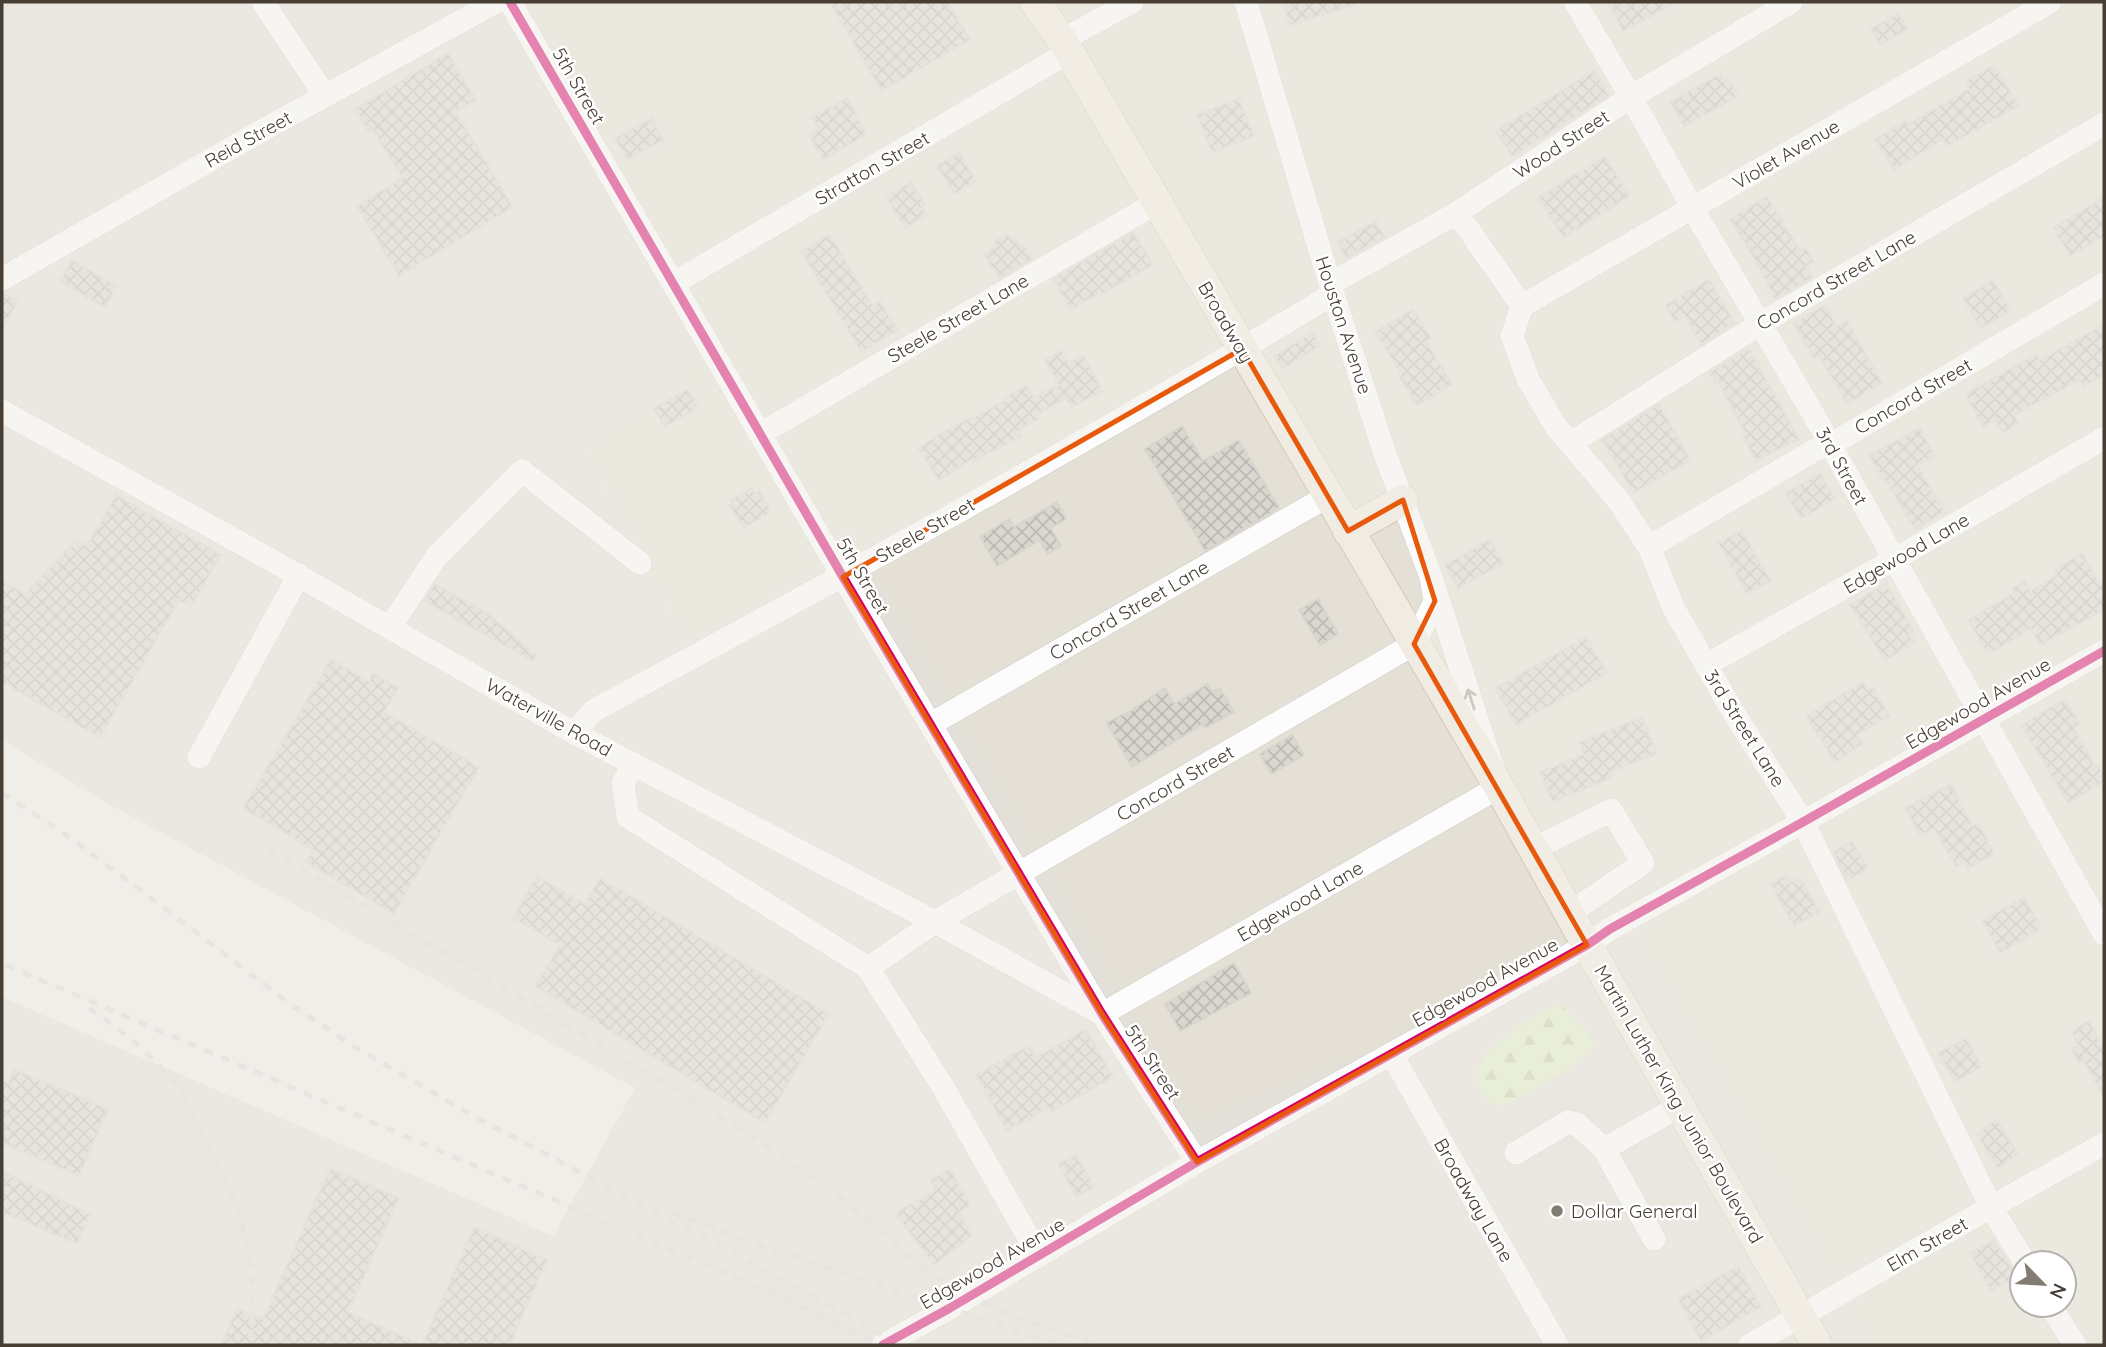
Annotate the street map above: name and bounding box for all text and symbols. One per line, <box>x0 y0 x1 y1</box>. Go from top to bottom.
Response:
street label: 5th Street <box>547 43 611 129</box>
street label: Wood Street <box>1508 104 1614 184</box>
street label: Reid Street <box>200 105 296 173</box>
street label: Violet Avenue <box>1728 114 1844 194</box>
street label: Stratton Street <box>811 126 933 210</box>
street label: Concord Street Lane <box>1752 225 1920 335</box>
street label: Houston Avenue <box>1310 253 1378 397</box>
street label: Steele Street Lane <box>883 268 1033 368</box>
street label: Broadway <box>1193 277 1259 367</box>
street label: Concord Street <box>1850 353 1976 439</box>
street label: 3rd Street <box>1811 423 1873 509</box>
street label: Steele Street <box>871 492 979 568</box>
street label: Edgewood Lane <box>1839 507 1973 599</box>
street label: 5th Street <box>831 533 895 619</box>
street label: Concord Street Lane <box>1045 555 1213 665</box>
street label: Edgewood Avenue <box>1901 652 2055 754</box>
street label: 3rd Street Lane <box>1699 665 1791 791</box>
street label: Waterville Road <box>482 672 616 762</box>
one-way arrow <box>1464 688 1477 710</box>
street label: Concord Street <box>1112 740 1238 826</box>
street label: Edgewood Lane <box>1233 855 1367 947</box>
street label: Edgewood Avenue <box>1408 932 1562 1032</box>
street label: Martin Luther King Junior Boulevard <box>1589 960 1769 1248</box>
street label: 5th Street <box>1120 1020 1186 1104</box>
street label: Broadway Lane <box>1429 1134 1519 1266</box>
place label: Dollar General <box>1571 1199 1698 1223</box>
marker: Dollar General <box>1549 1203 1565 1219</box>
street label: Elm Street <box>1882 1211 1972 1277</box>
street label: Edgewood Avenue <box>915 1212 1069 1314</box>
north arrow <box>2008 1249 2078 1319</box>
text: N <box>2045 1280 2072 1303</box>

